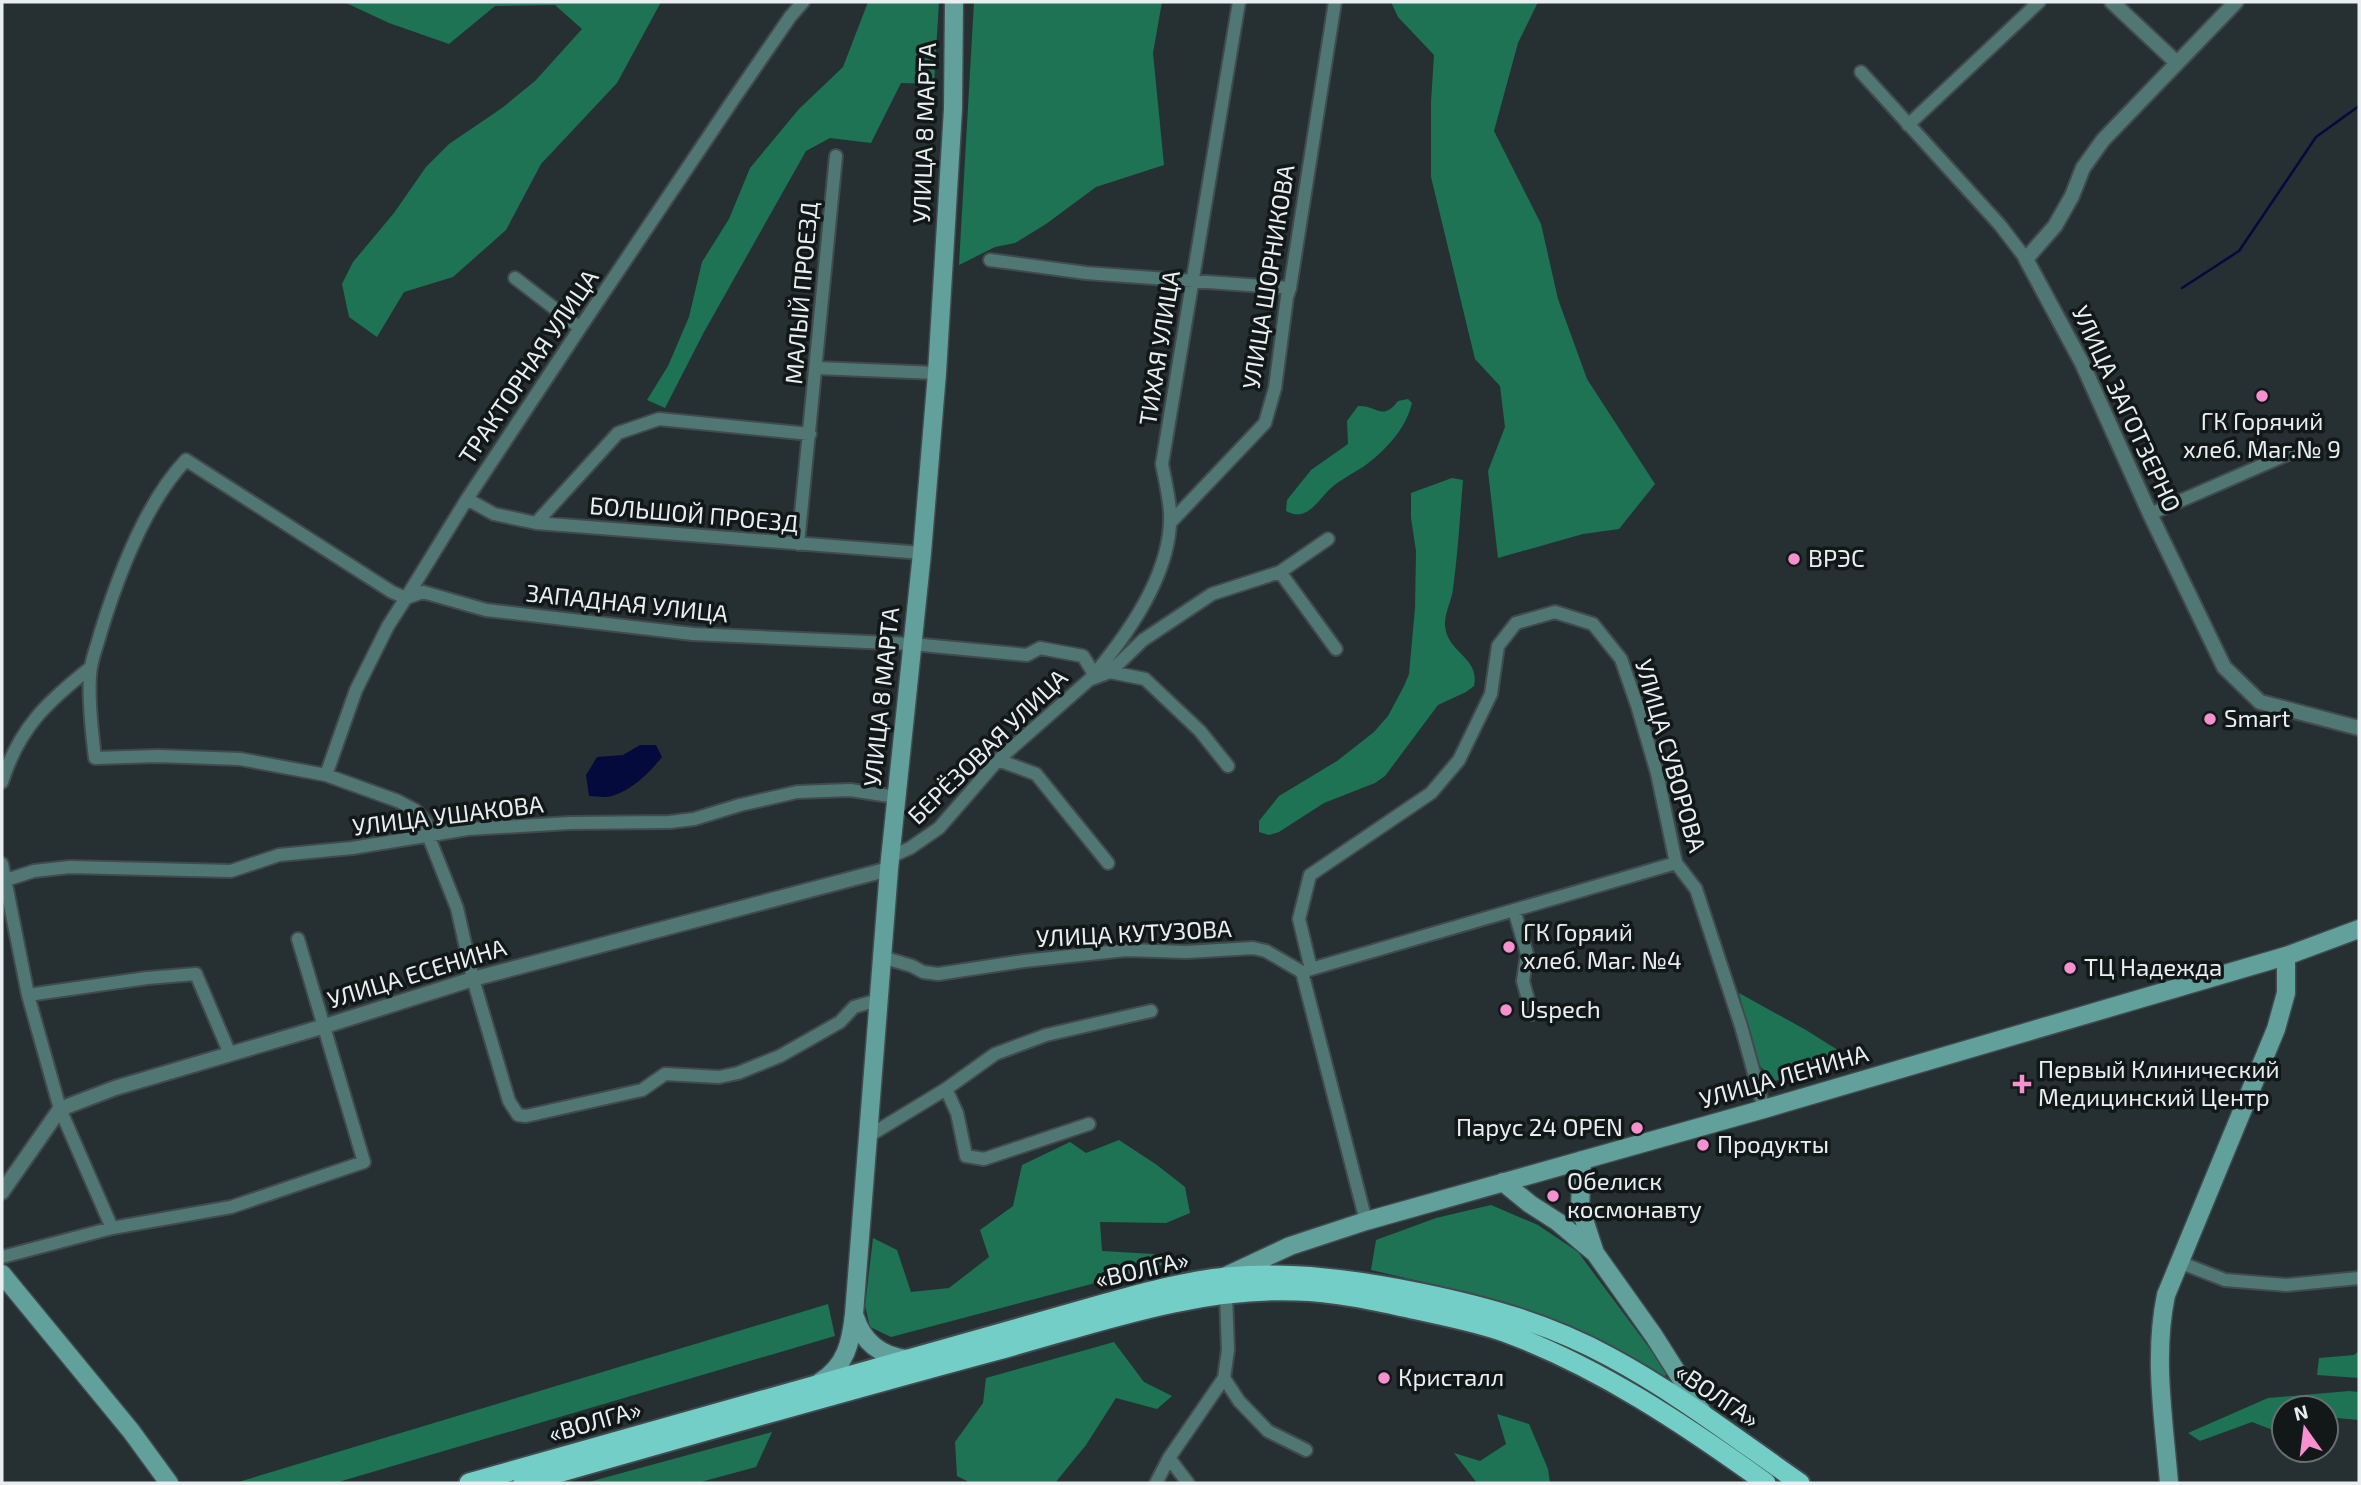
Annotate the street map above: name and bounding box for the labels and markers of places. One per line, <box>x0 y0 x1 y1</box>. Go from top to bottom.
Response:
marker: ГК Горячий хлеб. Маг.№ 9 <box>2254 388 2270 404</box>
place label: ГК Горячий хлеб. Маг.№ 9 <box>2183 406 2341 463</box>
place label: ВРЭС <box>1808 543 1865 572</box>
marker: ВРЭС <box>1786 551 1802 567</box>
place label: Smart <box>2224 703 2290 732</box>
marker: Smart <box>2202 711 2218 727</box>
place label: ГК Горяий хлеб. Маг. №4 <box>1523 917 1682 974</box>
marker: ГК Горяий хлеб. Маг. №4 <box>1501 939 1517 955</box>
place label: ТЦ Надежда <box>2084 952 2222 981</box>
marker: ТЦ Надежда <box>2062 960 2078 976</box>
place label: Uspech <box>1520 994 1601 1023</box>
marker: Uspech <box>1498 1002 1514 1018</box>
place label: Первый Клинический Медицинский Центр <box>2038 1054 2280 1111</box>
marker: Первый Клинический Медицинский Центр <box>2012 1074 2032 1094</box>
place label: Парус 24 OPEN <box>1456 1112 1623 1142</box>
marker: Парус 24 OPEN <box>1629 1120 1645 1136</box>
place label: Продукты <box>1717 1129 1829 1159</box>
marker: Продукты <box>1695 1137 1711 1153</box>
place label: Обелиск космонавту <box>1567 1166 1702 1224</box>
marker: Обелиск космонавту <box>1545 1188 1561 1204</box>
place label: Кристалл <box>1398 1362 1504 1391</box>
marker: Кристалл <box>1376 1370 1392 1386</box>

